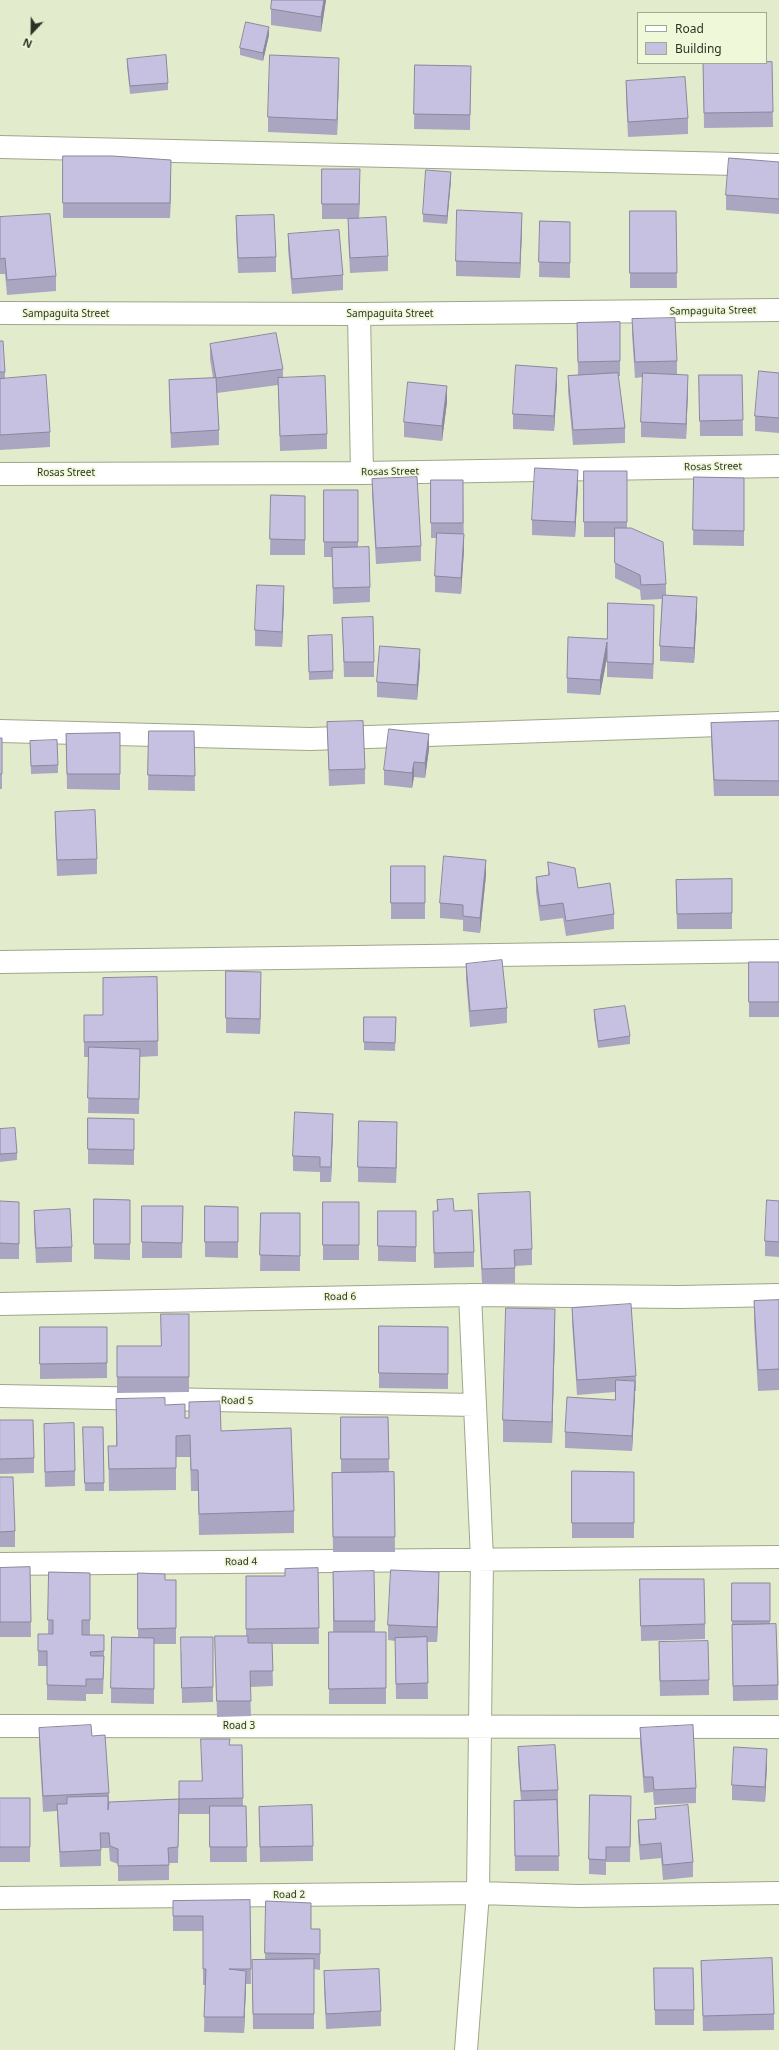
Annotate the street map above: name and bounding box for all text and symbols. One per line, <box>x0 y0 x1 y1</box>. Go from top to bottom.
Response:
north arrow <box>12 12 52 52</box>
legend <box>637 12 767 64</box>
text: Road <box>675 20 704 37</box>
text: N <box>20 35 34 52</box>
text: Building <box>675 40 722 57</box>
street label: Sampaguita Street <box>669 304 757 318</box>
street label: Sampaguita Street <box>23 308 109 320</box>
street label: Sampaguita Street <box>347 308 433 320</box>
street label: Rosas Street <box>684 460 742 474</box>
street label: Rosas Street <box>361 465 419 479</box>
street label: Rosas Street <box>37 467 95 479</box>
street label: Road 6 <box>324 1291 356 1303</box>
street label: Road 5 <box>221 1395 253 1407</box>
street label: Road 4 <box>225 1556 257 1568</box>
street label: Road 3 <box>223 1720 255 1732</box>
street label: Road 2 <box>273 1889 305 1901</box>

